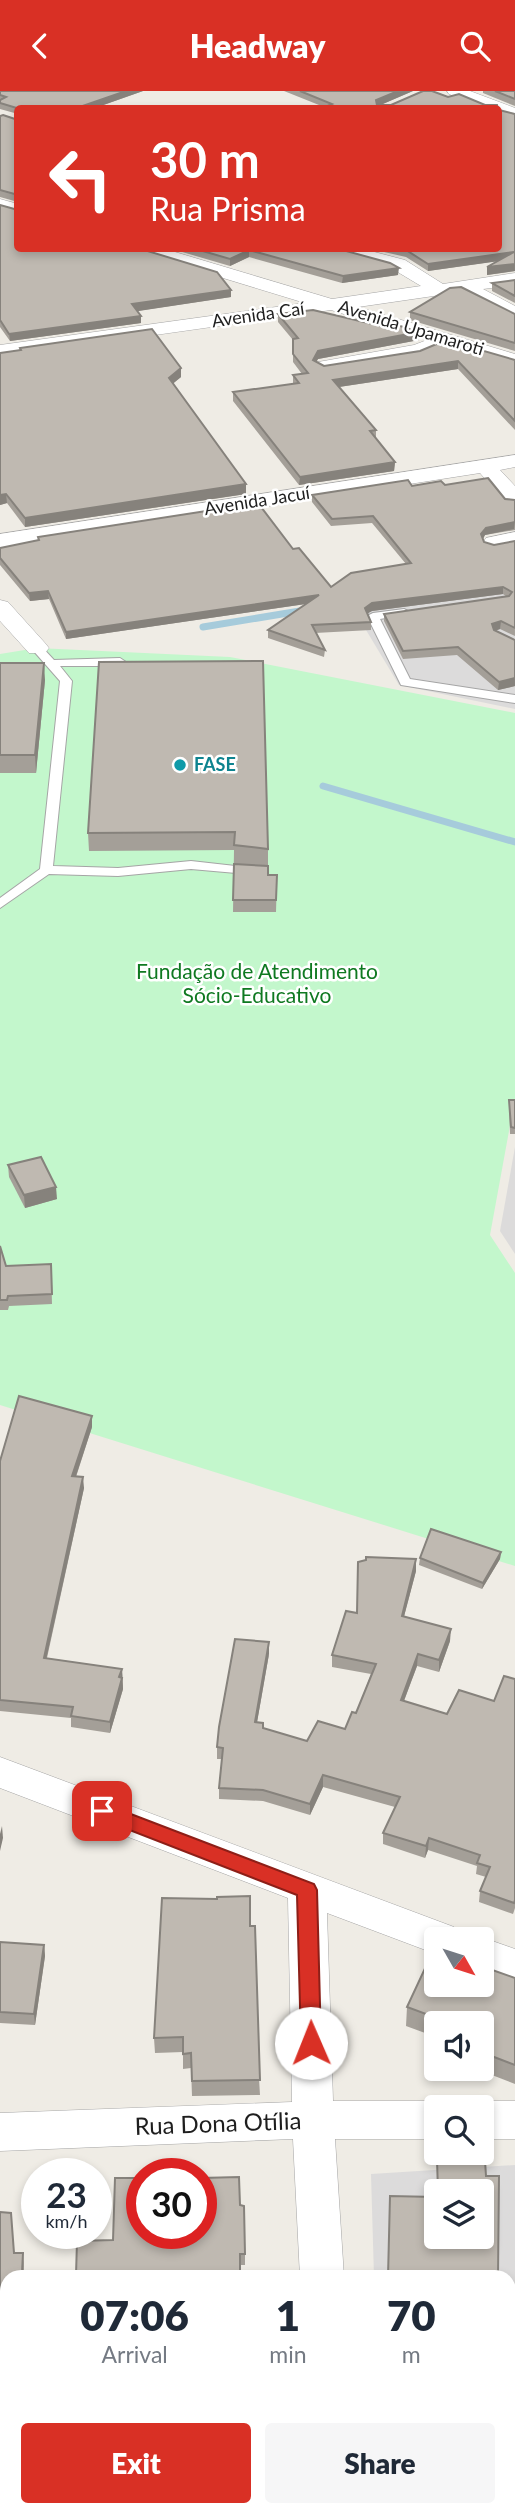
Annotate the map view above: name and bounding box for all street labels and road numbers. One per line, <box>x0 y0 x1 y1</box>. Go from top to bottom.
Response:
street label: Avenida Upamaroti <box>336 294 487 360</box>
street label: Avenida Caí <box>210 297 306 331</box>
street label: Avenida Jacuí <box>202 481 312 519</box>
street label: Rua Dona Otília <box>134 2105 302 2140</box>

